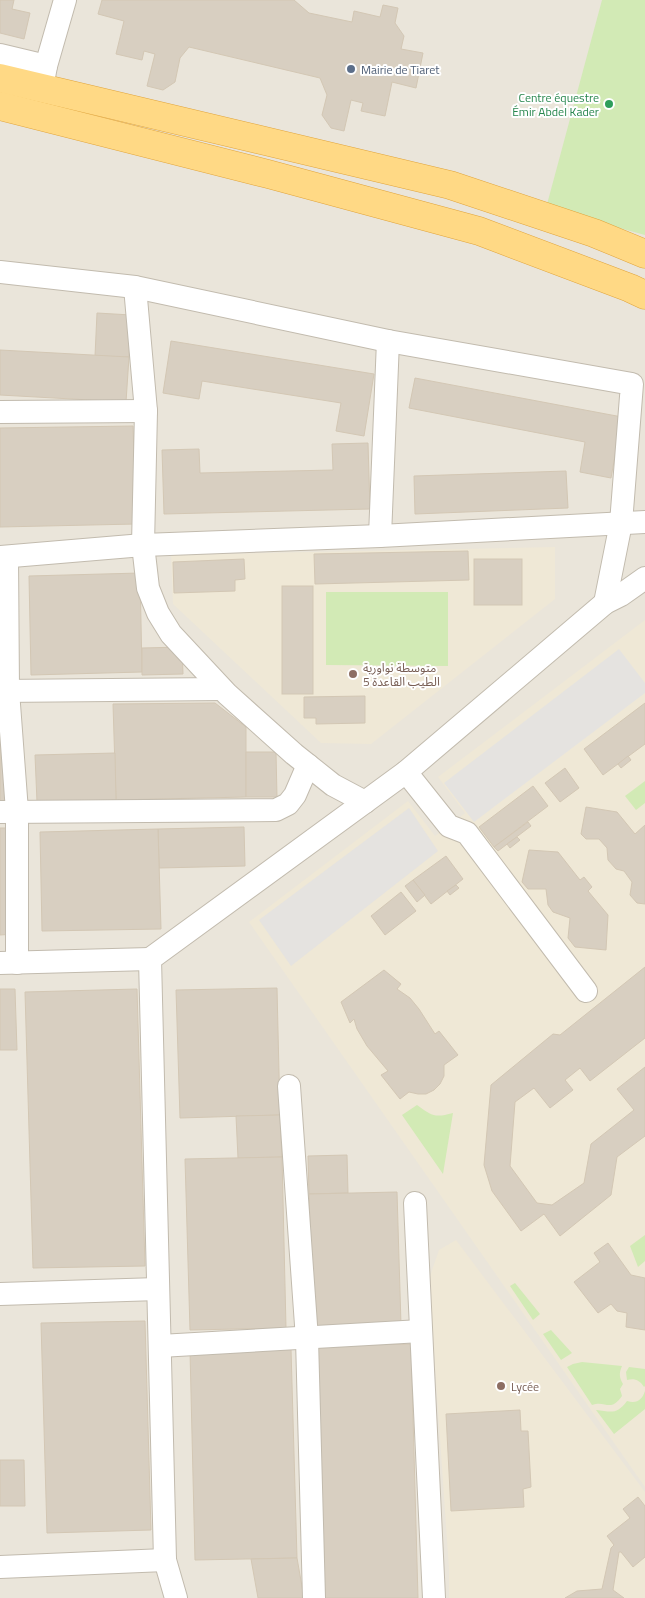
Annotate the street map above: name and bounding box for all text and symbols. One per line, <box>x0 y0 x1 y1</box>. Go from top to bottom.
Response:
place label: Mairie de Tiaret <box>361 60 440 79</box>
marker: Mairie de Tiaret <box>345 63 357 75</box>
place label: Centre équestre Émir Abdel Kader <box>512 88 599 121</box>
marker: Centre équestre Émir Abdel Kader <box>603 98 615 110</box>
place label: متوسطة نواورية الطيب القاعدة 5 <box>363 658 440 691</box>
marker: متوسطة نواورية الطيب القاعدة 5 <box>347 668 359 680</box>
place label: Lycée <box>511 1377 539 1396</box>
marker: Lycée <box>495 1380 507 1392</box>

